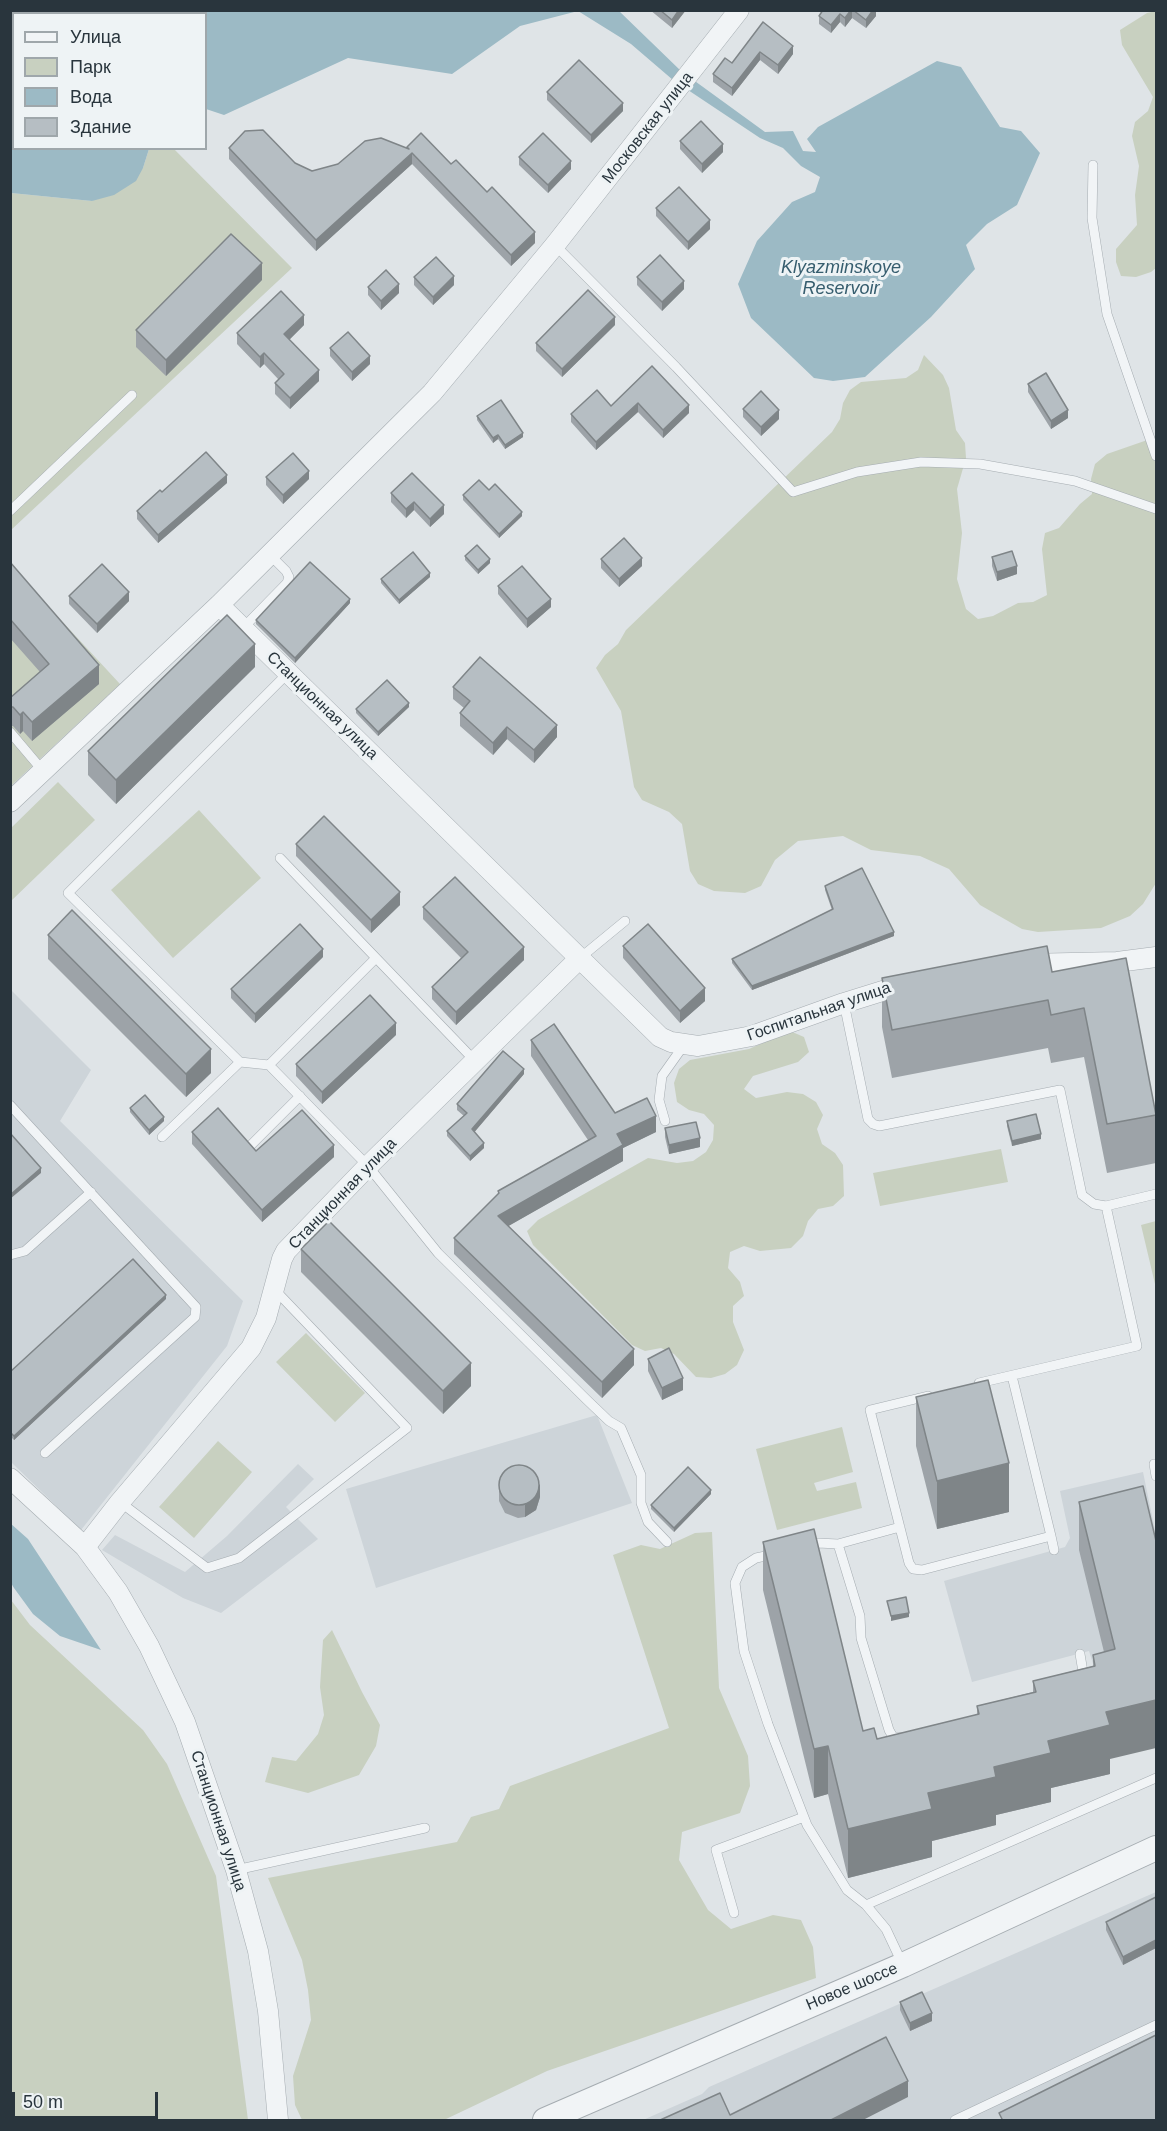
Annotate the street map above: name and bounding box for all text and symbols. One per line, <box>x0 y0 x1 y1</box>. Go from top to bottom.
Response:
legend <box>12 12 207 150</box>
text: Улица <box>70 27 121 47</box>
text: Парк <box>70 57 111 77</box>
street label: Московская улица <box>599 68 697 188</box>
text: Вода <box>70 87 112 107</box>
text: Здание <box>70 117 131 137</box>
water label: Klyazminskoye Reservoir <box>781 257 901 300</box>
street label: Станционная улица <box>262 648 382 764</box>
street label: Госпитальная улица <box>745 978 893 1046</box>
street label: Станционная улица <box>285 1134 401 1254</box>
street label: Станционная улица <box>186 1748 250 1894</box>
street label: Новое шоссе <box>803 1959 901 2015</box>
scale bar <box>15 2080 160 2118</box>
text: 50 m <box>23 2092 63 2112</box>

